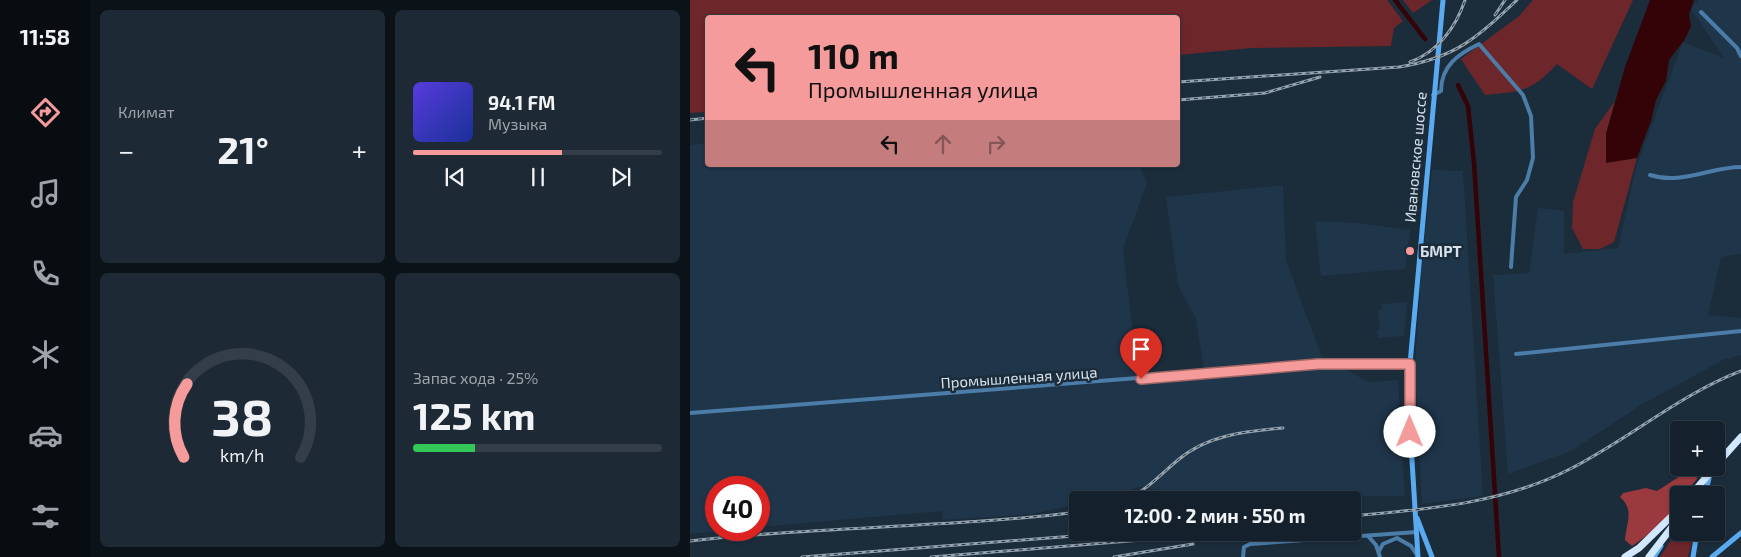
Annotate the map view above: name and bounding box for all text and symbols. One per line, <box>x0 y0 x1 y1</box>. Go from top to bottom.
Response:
text: 11:58 <box>20 23 70 49</box>
text: 110 m <box>808 34 899 76</box>
icon: left <box>725 35 790 100</box>
text: Промышленная улица <box>808 76 1038 102</box>
text: 94.1 FM <box>488 91 555 114</box>
street label: Ивановское шоссе <box>1400 91 1430 223</box>
icon: directions <box>28 95 63 130</box>
text: Климат <box>118 102 175 121</box>
text: Музыка <box>488 114 547 133</box>
text: 21° <box>217 126 269 172</box>
icon: left <box>876 130 904 158</box>
icon: ahead <box>929 130 957 158</box>
icon: right <box>982 130 1010 158</box>
text: − <box>118 133 134 167</box>
text: + <box>352 133 367 167</box>
icon: previous <box>441 163 469 191</box>
icon: pause <box>524 163 552 191</box>
icon: next <box>607 163 635 191</box>
icon: music <box>28 176 63 211</box>
place label: БМРТ <box>1420 242 1461 260</box>
marker: БМРТ <box>1404 245 1416 257</box>
icon: phone <box>28 256 63 291</box>
pin <box>1120 328 1162 379</box>
icon: arrive <box>1127 335 1155 363</box>
icon: climate <box>28 337 63 372</box>
street label: Промышленная улица <box>940 363 1098 392</box>
text: Запас хода · 25% <box>413 368 538 387</box>
text: 38 <box>212 384 273 446</box>
text: 125 km <box>413 392 535 438</box>
position arrow <box>1383 405 1435 457</box>
icon: car <box>28 418 63 453</box>
map controls <box>1670 421 1725 541</box>
button: + <box>1670 421 1725 476</box>
text: km/h <box>220 444 265 466</box>
speed limit sign: 40 <box>705 476 770 541</box>
button: − <box>1670 486 1725 541</box>
icon: filters <box>28 499 63 534</box>
text: 12:00 · 2 мин · 550 m <box>1124 504 1306 527</box>

